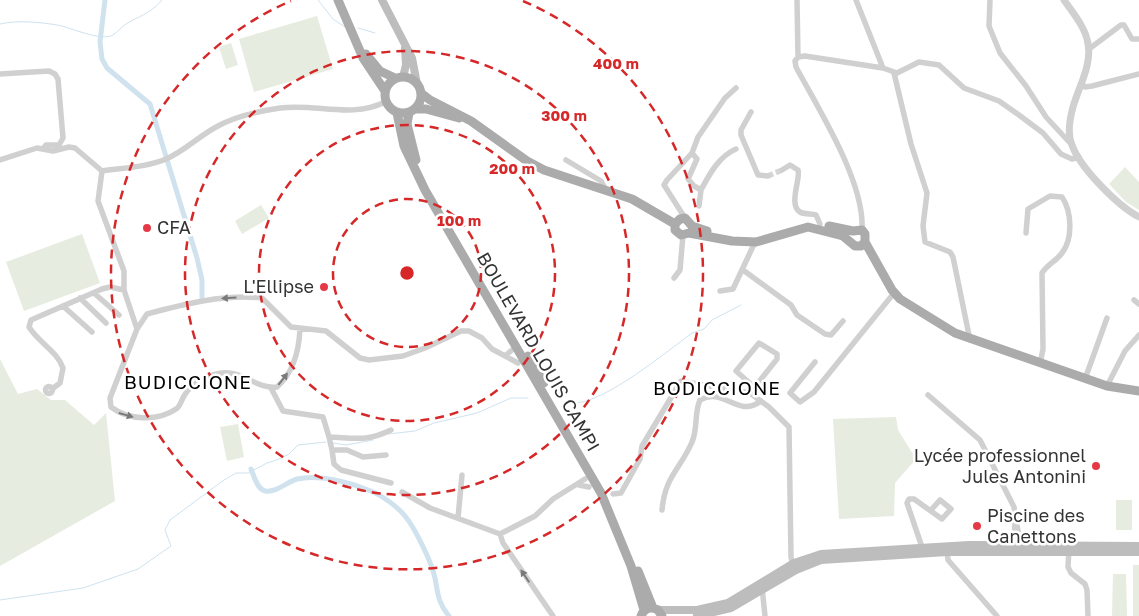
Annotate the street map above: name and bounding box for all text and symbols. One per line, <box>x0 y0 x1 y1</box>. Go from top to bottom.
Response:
text: 400 m <box>593 54 639 72</box>
text: 300 m <box>541 106 587 124</box>
text: 200 m <box>489 159 535 177</box>
text: 100 m <box>437 211 481 229</box>
place label: CFA <box>157 216 191 238</box>
marker: CFA <box>141 222 153 234</box>
street label: BOULEVARD LOUIS CAMPI <box>473 248 605 455</box>
centre of rings <box>398 264 416 282</box>
place label: L'Ellipse <box>243 275 314 297</box>
marker: L'Ellipse <box>318 281 330 293</box>
one-way arrow <box>221 295 237 303</box>
district label: BUDICCIONE <box>124 370 252 393</box>
one-way arrow <box>278 372 288 386</box>
district label: BODICCIONE <box>653 376 781 399</box>
one-way arrow <box>119 411 134 419</box>
place label: Lycée professionnel Jules Antonini <box>914 444 1086 487</box>
marker: Lycée professionnel Jules Antonini <box>1090 460 1102 472</box>
place label: Piscine des Canettons <box>987 504 1085 547</box>
marker: Piscine des Canettons <box>971 520 983 532</box>
one-way arrow <box>520 569 530 583</box>

